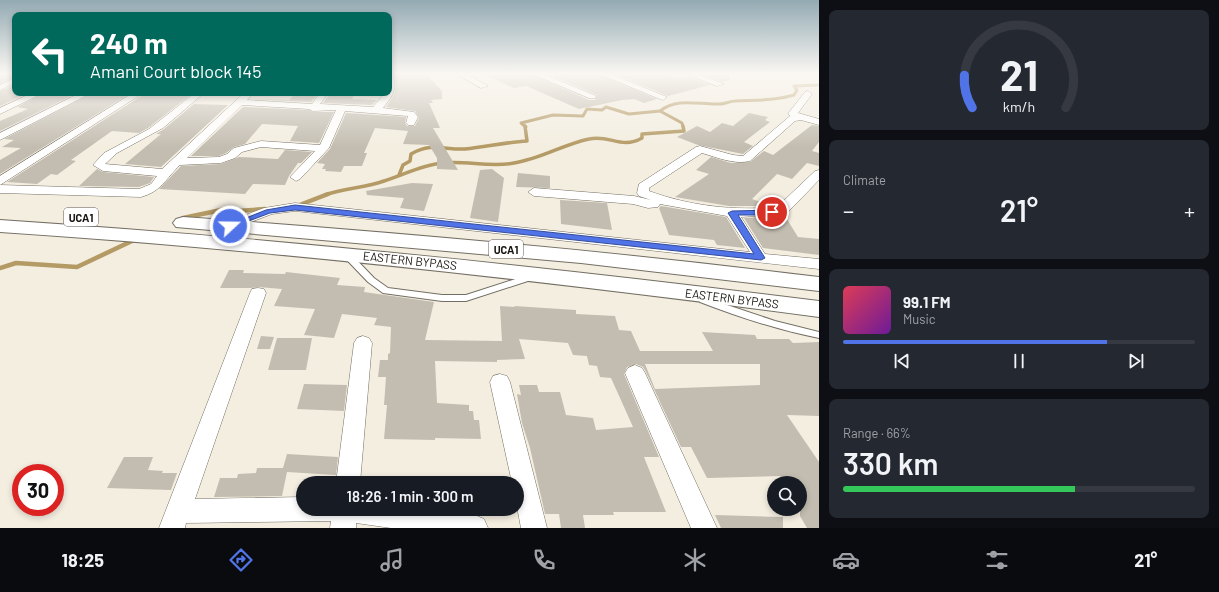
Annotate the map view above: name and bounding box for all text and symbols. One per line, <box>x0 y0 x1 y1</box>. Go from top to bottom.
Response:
text: 240 m <box>90 26 168 60</box>
icon: left <box>24 28 76 80</box>
text: 21 <box>1000 49 1038 99</box>
text: Amani Court block 145 <box>90 60 261 82</box>
text: km/h <box>1003 97 1035 114</box>
text: Climate <box>843 172 886 188</box>
text: 21° <box>1000 192 1038 228</box>
pin <box>755 195 789 229</box>
text: − <box>843 197 854 223</box>
text: + <box>1184 197 1195 223</box>
icon: arrive <box>761 201 783 223</box>
position arrow <box>209 205 251 247</box>
road number: UCA1 <box>64 208 98 226</box>
road number: UCA1 <box>489 240 523 258</box>
street label: EASTERN BYPASS <box>362 248 458 272</box>
street label: EASTERN BYPASS <box>684 285 780 311</box>
text: 99.1 FM <box>903 293 950 311</box>
text: Music <box>903 311 936 327</box>
icon: previous <box>891 350 913 372</box>
icon: pause <box>1008 350 1030 372</box>
icon: next <box>1125 350 1147 372</box>
text: Range · 66% <box>843 425 911 441</box>
text: 330 km <box>843 445 938 481</box>
speed limit sign: 30 <box>12 464 64 516</box>
map controls <box>767 476 807 516</box>
button: search <box>767 476 807 516</box>
text: 18:26 · 1 min · 300 m <box>347 487 473 505</box>
icon: directions <box>227 546 255 574</box>
icon: music <box>378 546 406 574</box>
icon: phone <box>530 546 558 574</box>
icon: climate <box>681 546 709 574</box>
icon: car <box>832 546 860 574</box>
icon: filters <box>983 546 1011 574</box>
text: 18:25 <box>62 549 104 571</box>
text: 21° <box>1134 549 1157 571</box>

